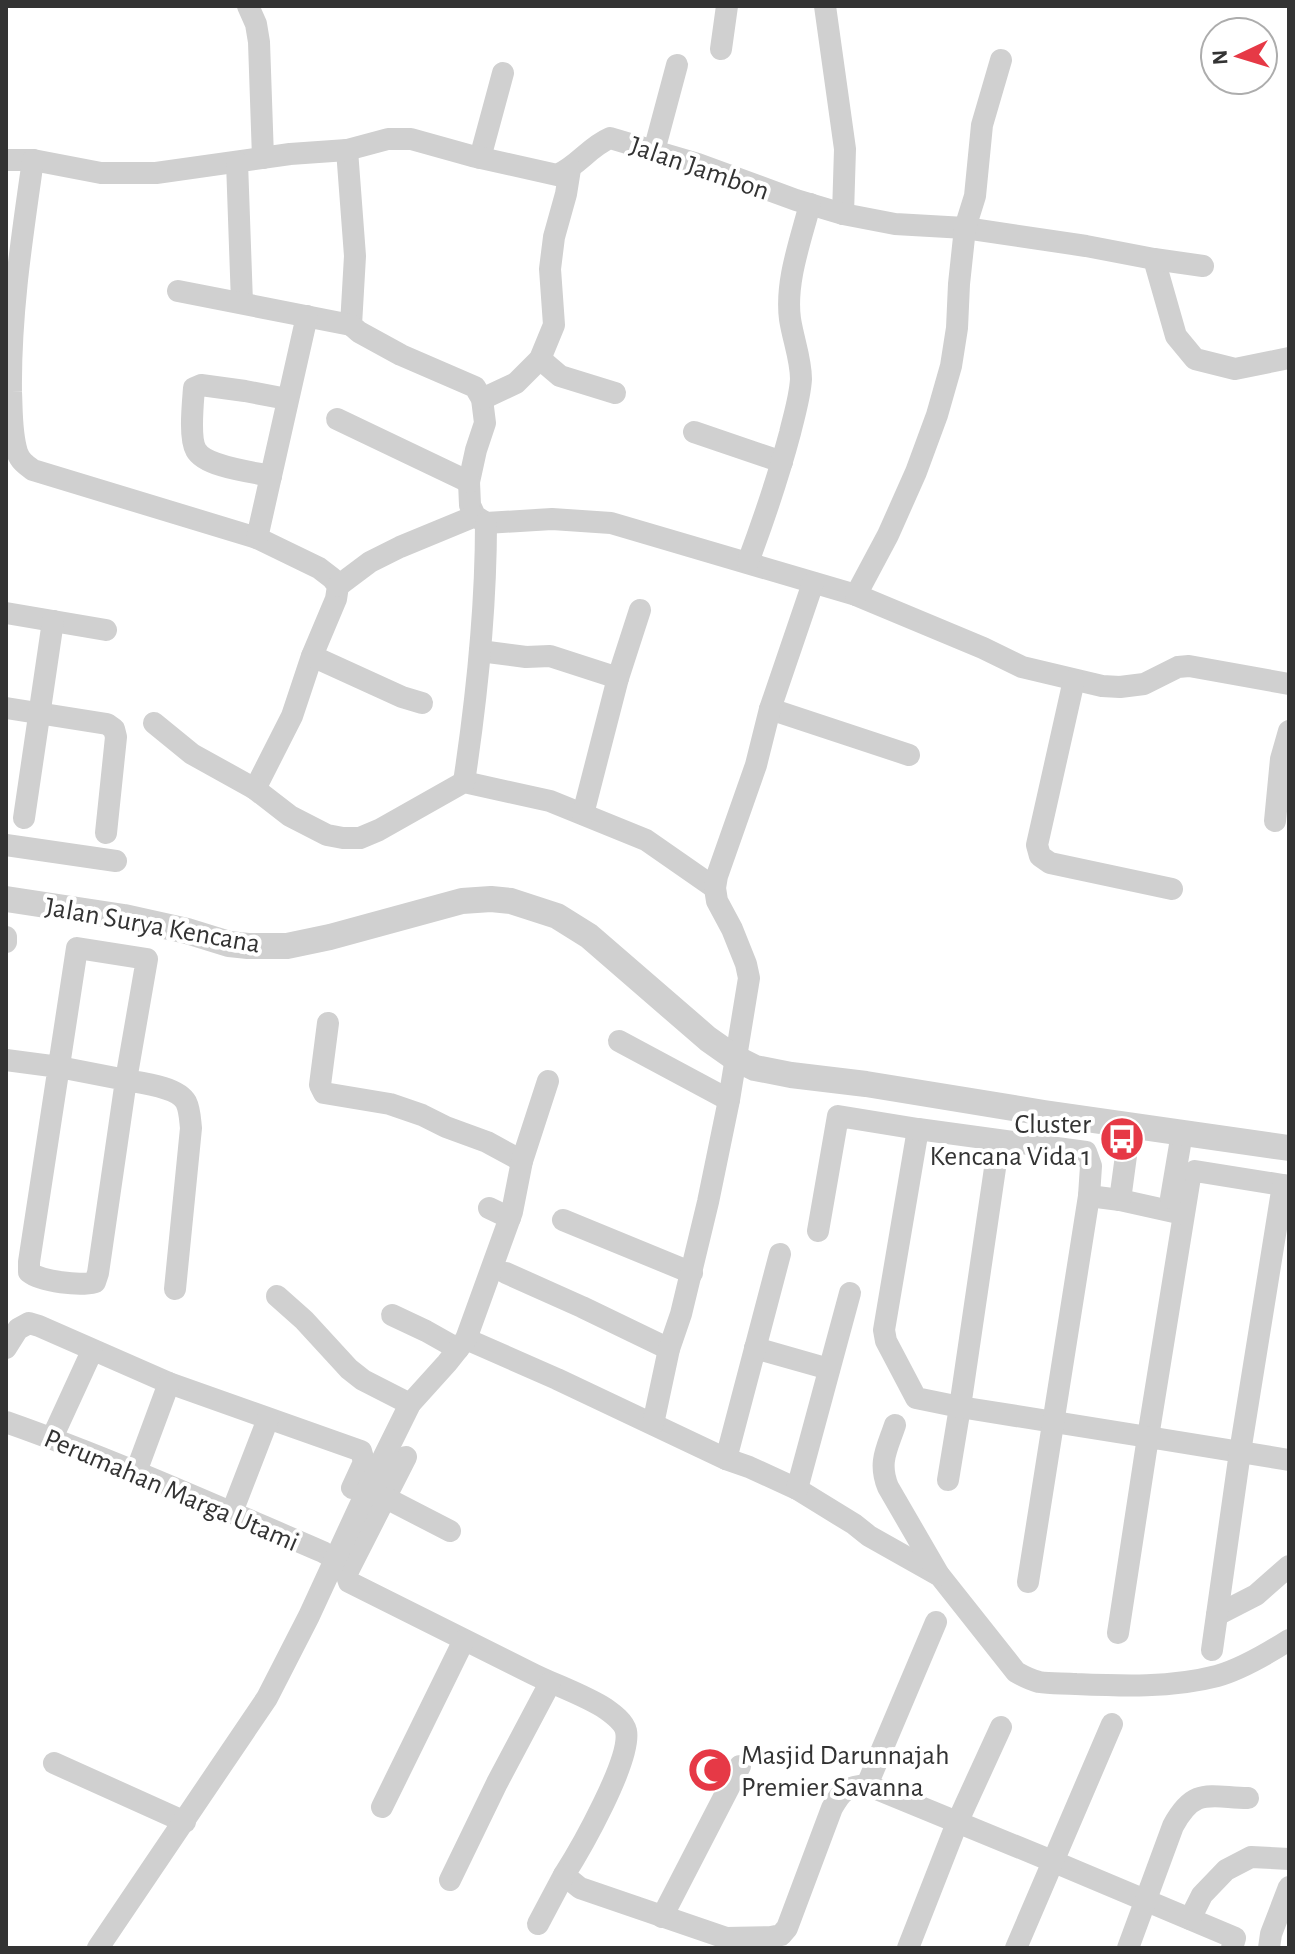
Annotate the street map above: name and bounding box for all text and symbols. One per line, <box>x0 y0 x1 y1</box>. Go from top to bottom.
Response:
north arrow <box>1199 16 1279 96</box>
text: N <box>1209 49 1232 66</box>
street label: Jalan Jambon <box>626 132 773 206</box>
street label: Jalan Surya Kencana <box>43 893 262 959</box>
place label: Cluster Kencana Vida 1 <box>930 1111 1091 1171</box>
bus stop icon: Cluster Kencana Vida 1 <box>1098 1115 1146 1163</box>
street label: Perumahan Marga Utami <box>40 1425 303 1557</box>
place label: Masjid Darunnajah Premier Savanna <box>741 1742 950 1802</box>
mosque icon: Masjid Darunnajah Premier Savanna <box>686 1746 734 1794</box>

